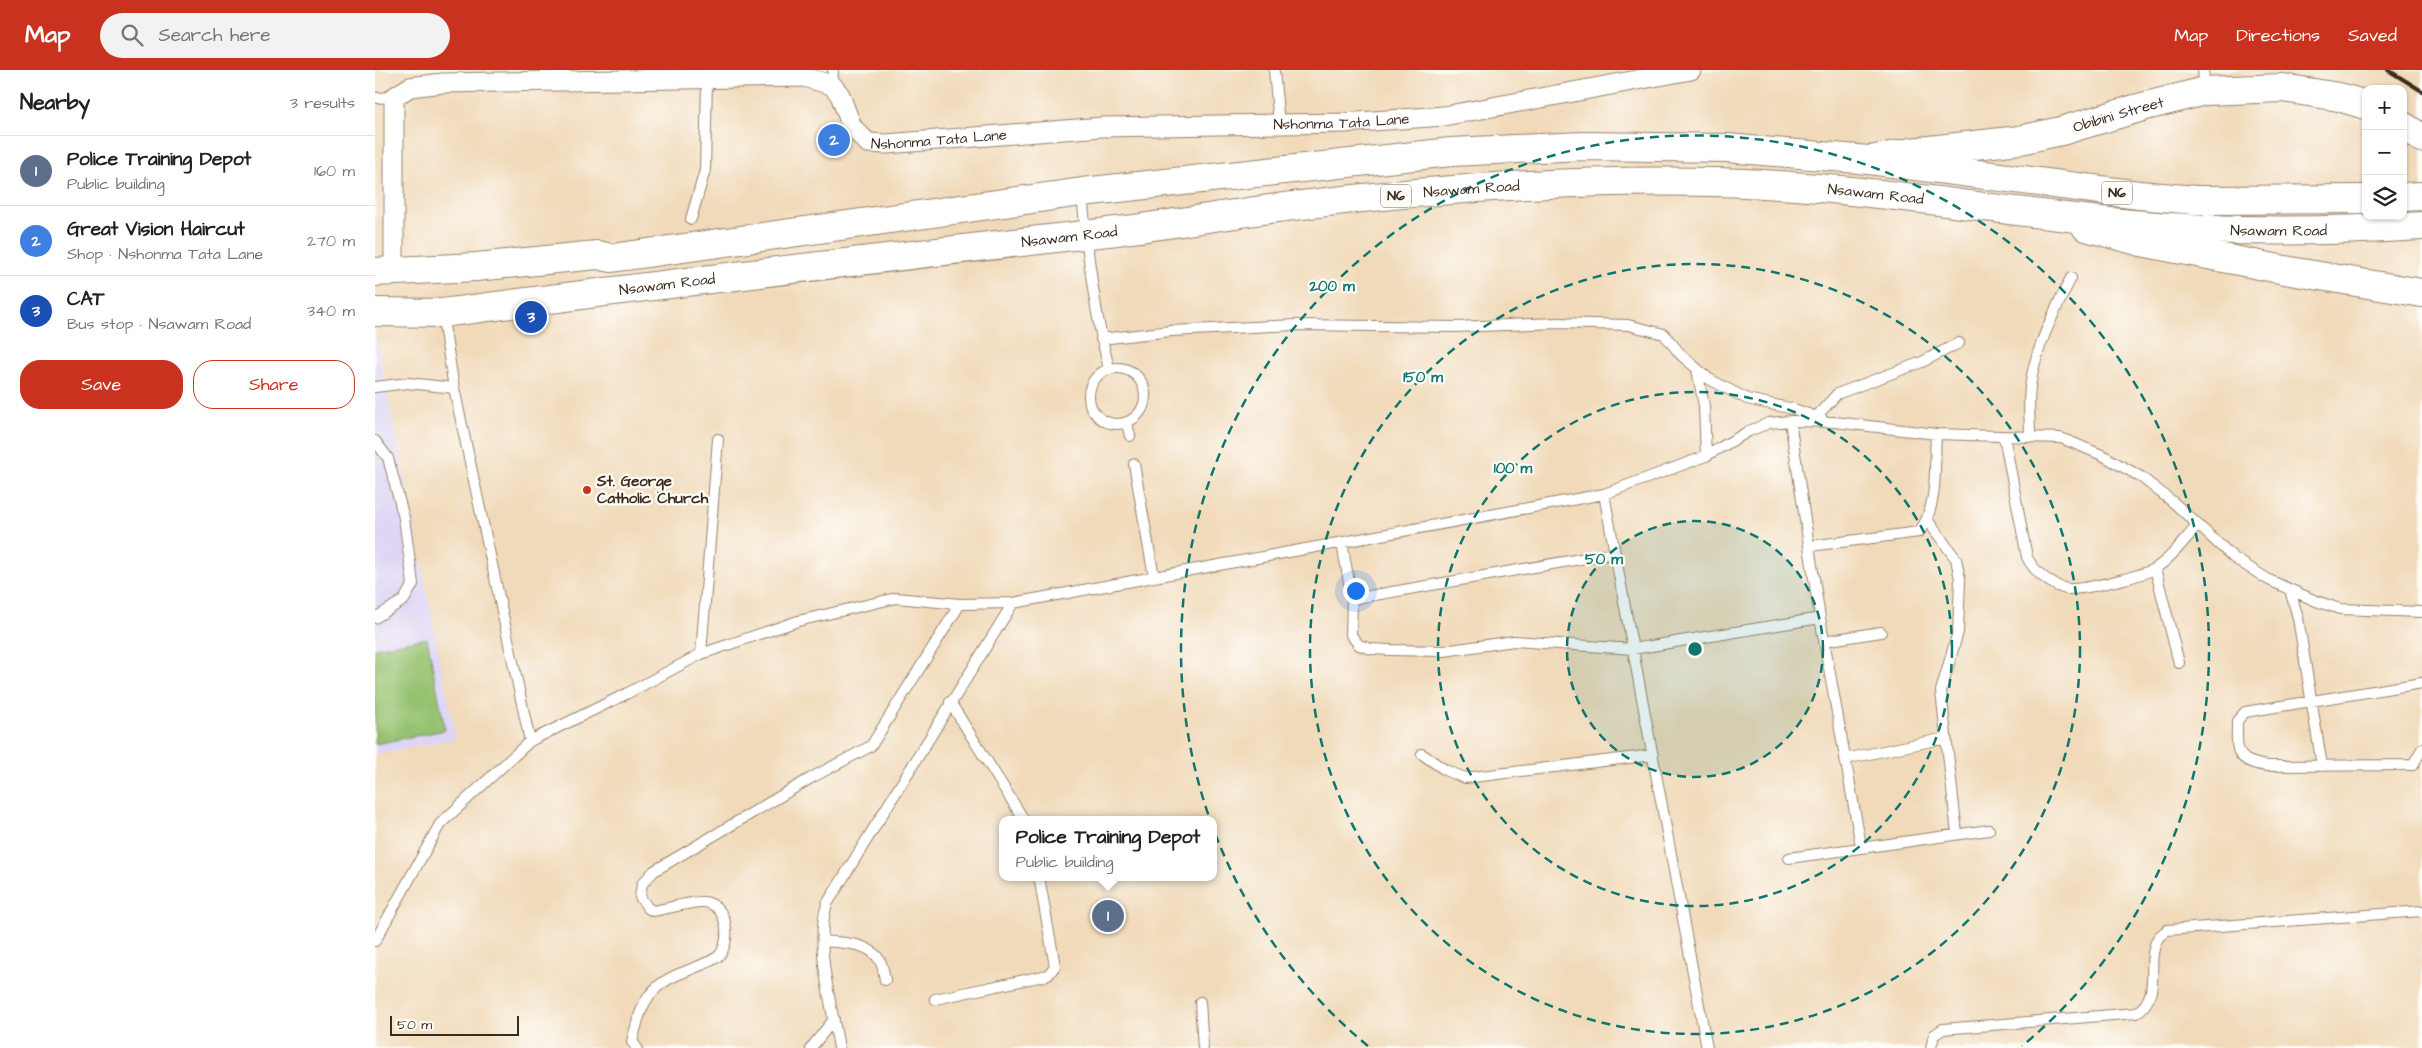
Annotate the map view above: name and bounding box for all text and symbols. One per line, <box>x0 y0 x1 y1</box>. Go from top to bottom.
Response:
search box <box>100 13 450 58</box>
text: Map <box>25 18 70 52</box>
icon: search <box>118 21 146 49</box>
text: Search here <box>158 22 271 49</box>
text: Map <box>2174 23 2208 48</box>
text: Directions <box>2236 23 2320 48</box>
text: Saved <box>2348 23 2397 48</box>
map controls <box>2362 85 2407 220</box>
button: + <box>2362 85 2407 130</box>
text: Nearby <box>20 88 90 117</box>
street label: Obibini Street <box>2070 91 2166 137</box>
text: 3 results <box>290 92 355 114</box>
street label: Nshonma Tata Lane <box>1273 108 1410 135</box>
pin: 2 <box>818 121 850 159</box>
street label: Nshonma Tata Lane <box>870 124 1008 155</box>
button: − <box>2362 130 2407 175</box>
text: Police Training Depot <box>67 146 251 173</box>
text: 1 <box>35 160 37 182</box>
text: 160 m <box>314 160 355 182</box>
text: Public building <box>67 173 165 195</box>
street label: Nsawam Road <box>1422 175 1520 203</box>
button: layers <box>2362 175 2407 220</box>
street label: Nsawam Road <box>1827 178 1925 210</box>
road number: N6 <box>2102 182 2132 204</box>
road number: N6 <box>1381 184 1411 208</box>
text: Great Vision Haircut <box>67 216 245 243</box>
street label: Nsawam Road <box>2230 219 2328 241</box>
street label: Nsawam Road <box>1020 221 1119 252</box>
text: 2 <box>31 230 41 252</box>
text: 270 m <box>307 230 355 252</box>
text: Shop · Nshonma Tata Lane <box>67 243 263 265</box>
street label: Nsawam Road <box>618 268 717 300</box>
text: 200 m <box>1308 276 1355 297</box>
text: CAT <box>67 286 104 313</box>
pin: 3 <box>515 298 547 336</box>
text: 3 <box>32 300 40 322</box>
text: 340 m <box>307 300 355 322</box>
text: Bus stop · Nsawam Road <box>67 313 251 335</box>
button: Save <box>20 360 183 409</box>
button: Share <box>193 360 355 409</box>
text: 150 m <box>1403 367 1443 388</box>
text: 100 m <box>1494 458 1533 479</box>
place label: St. George Catholic Church <box>596 471 709 509</box>
marker: St. George Catholic Church <box>581 484 593 496</box>
text: 50 m <box>1585 549 1623 570</box>
your location <box>1343 578 1369 604</box>
centre of rings <box>1686 640 1704 658</box>
popup <box>999 816 1217 881</box>
text: Police Training Depot <box>1016 824 1200 851</box>
text: Public building <box>1016 851 1114 873</box>
pin: 1 <box>1092 897 1124 935</box>
scale bar <box>390 1013 519 1036</box>
text: 50 m <box>397 1015 432 1035</box>

